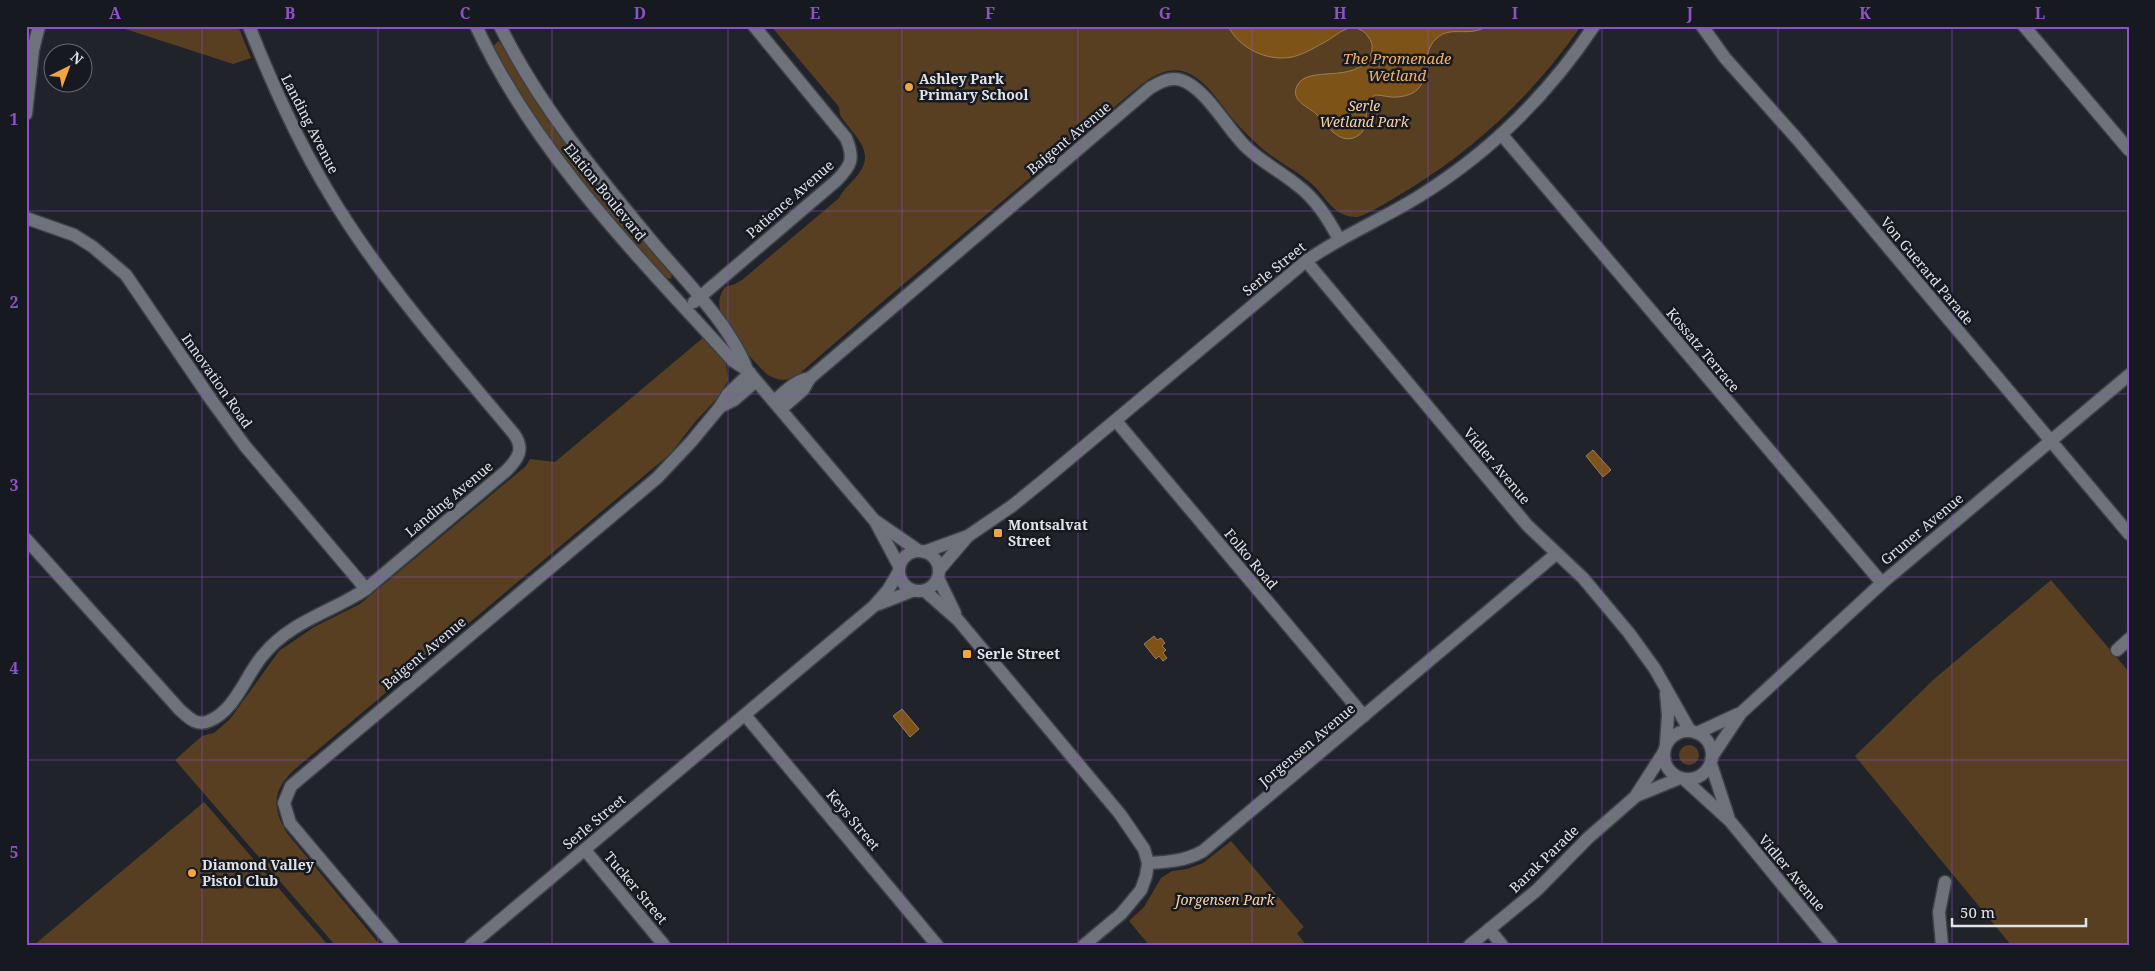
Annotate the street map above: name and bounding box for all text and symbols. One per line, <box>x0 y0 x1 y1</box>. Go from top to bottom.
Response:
text: A <box>109 2 122 24</box>
text: B <box>285 2 296 24</box>
text: C <box>460 2 471 24</box>
text: D <box>634 2 646 24</box>
text: E <box>810 2 820 24</box>
text: F <box>985 2 995 24</box>
text: G <box>1159 2 1171 24</box>
text: H <box>1333 2 1347 24</box>
text: I <box>1512 2 1518 24</box>
text: J <box>1686 2 1694 24</box>
text: K <box>1859 2 1871 24</box>
text: L <box>2035 2 2045 24</box>
north arrow <box>42 42 92 92</box>
text: N <box>67 47 87 69</box>
water label: The Promenade Wetland <box>1343 48 1452 85</box>
place label: Ashley Park Primary School <box>919 69 1028 104</box>
street label: Landing Avenue <box>277 71 344 177</box>
marker: Ashley Park Primary School <box>903 81 915 93</box>
park label: Serle Wetland Park <box>1319 96 1410 131</box>
street label: Baigent Avenue <box>1023 97 1115 178</box>
text: 1 <box>9 108 19 130</box>
street label: Elation Boulevard <box>560 139 651 245</box>
street label: Patience Avenue <box>742 155 838 242</box>
street label: Von Guerard Parade <box>1877 213 1978 329</box>
street label: Serle Street <box>1238 237 1309 300</box>
text: 2 <box>9 291 19 313</box>
street label: Kossatz Terrace <box>1663 304 1744 396</box>
street label: Innovation Road <box>178 330 257 432</box>
street label: Vidler Avenue <box>1460 423 1535 508</box>
street label: Landing Avenue <box>401 456 497 541</box>
text: 3 <box>9 474 19 496</box>
street label: Gruner Avenue <box>1876 488 1967 569</box>
place label: Montsalvat Street <box>1008 515 1088 550</box>
street label: Folko Road <box>1220 524 1283 593</box>
marker: Montsalvat Street <box>992 527 1004 539</box>
street label: Baigent Avenue <box>378 612 470 693</box>
place label: Serle Street <box>977 644 1060 663</box>
marker: Serle Street <box>961 648 973 660</box>
text: 4 <box>9 657 19 679</box>
street label: Jorgensen Avenue <box>1254 699 1359 791</box>
street label: Keys Street <box>822 785 884 854</box>
street label: Serle Street <box>558 790 629 853</box>
street label: Barak Parade <box>1505 821 1583 897</box>
street label: Vidler Avenue <box>1755 830 1830 915</box>
text: 5 <box>9 841 19 863</box>
street label: Tucker Street <box>600 847 672 928</box>
place label: Diamond Valley Pistol Club <box>202 855 315 890</box>
marker: Diamond Valley Pistol Club <box>186 867 198 879</box>
park label: Jorgensen Park <box>1172 890 1276 909</box>
scale bar <box>1952 896 2086 928</box>
text: 50 m <box>1960 902 1995 922</box>

